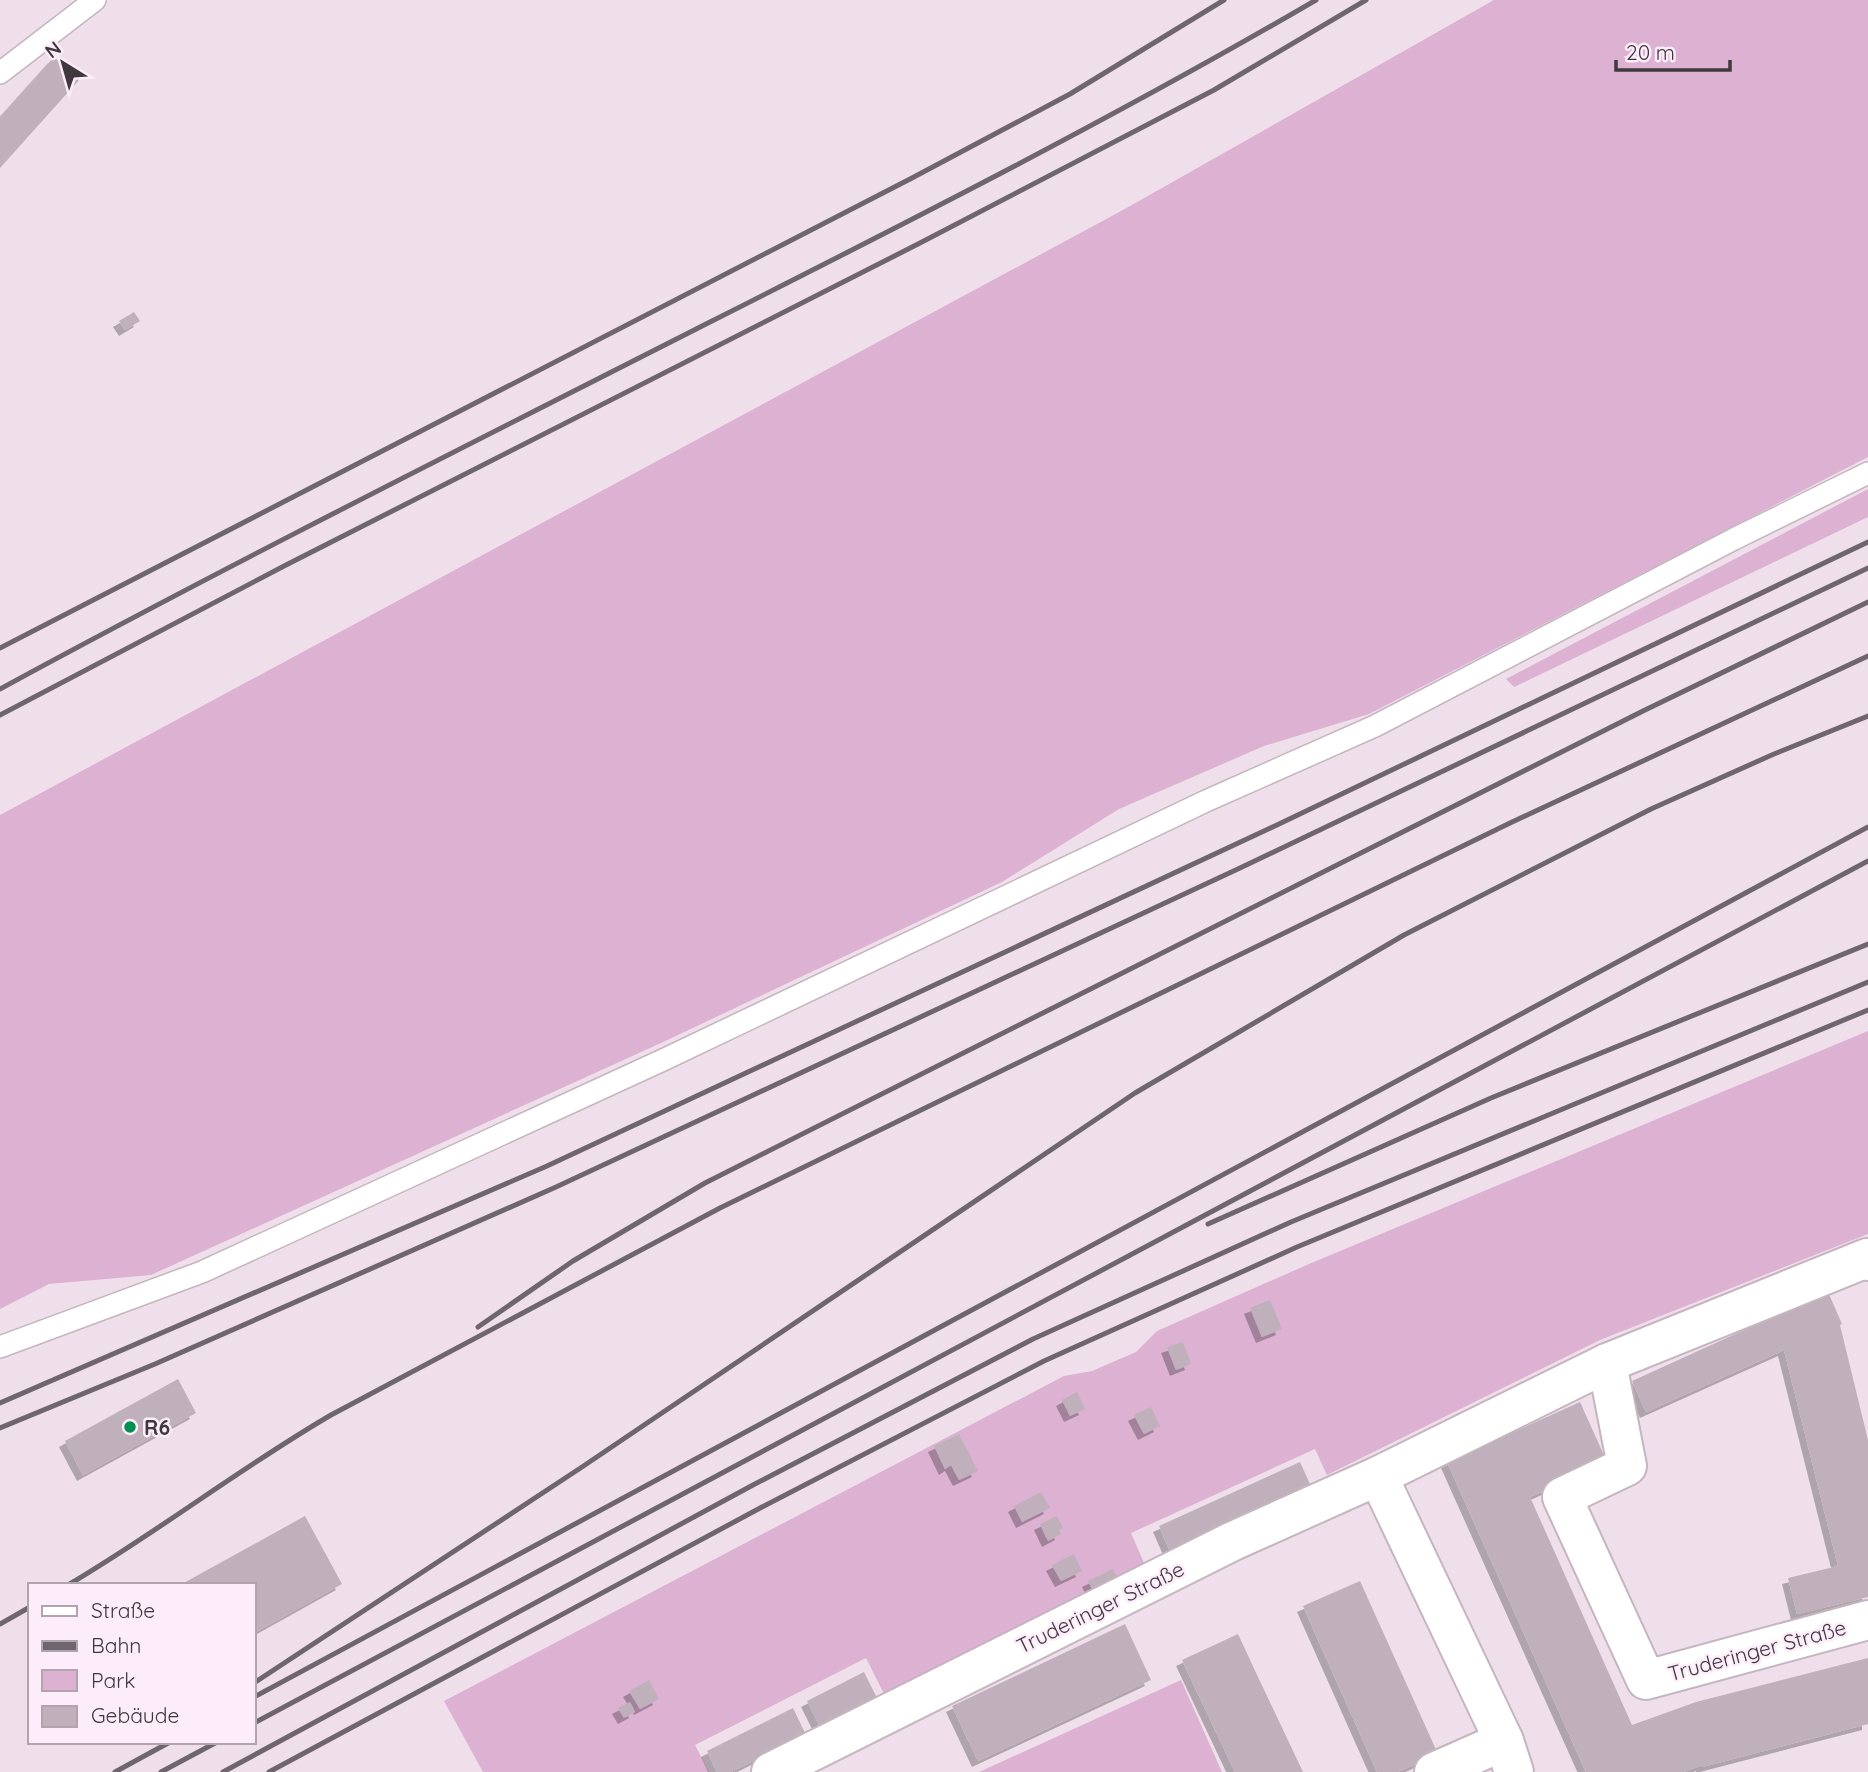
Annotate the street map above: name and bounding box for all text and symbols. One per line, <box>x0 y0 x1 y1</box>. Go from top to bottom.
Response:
north arrow <box>28 28 98 98</box>
scale bar <box>1616 28 1730 72</box>
text: N <box>40 36 66 63</box>
text: 20 m <box>1626 39 1675 65</box>
place label: R6 <box>144 1414 170 1440</box>
marker: R6 <box>122 1419 138 1435</box>
street label: Truderinger Straße <box>1012 1555 1188 1659</box>
legend <box>28 1583 256 1744</box>
text: Straße <box>91 1597 155 1623</box>
street label: Truderinger Straße <box>1665 1614 1849 1686</box>
text: Bahn <box>91 1632 141 1658</box>
text: Park <box>91 1667 135 1693</box>
text: Gebäude <box>91 1702 179 1728</box>

